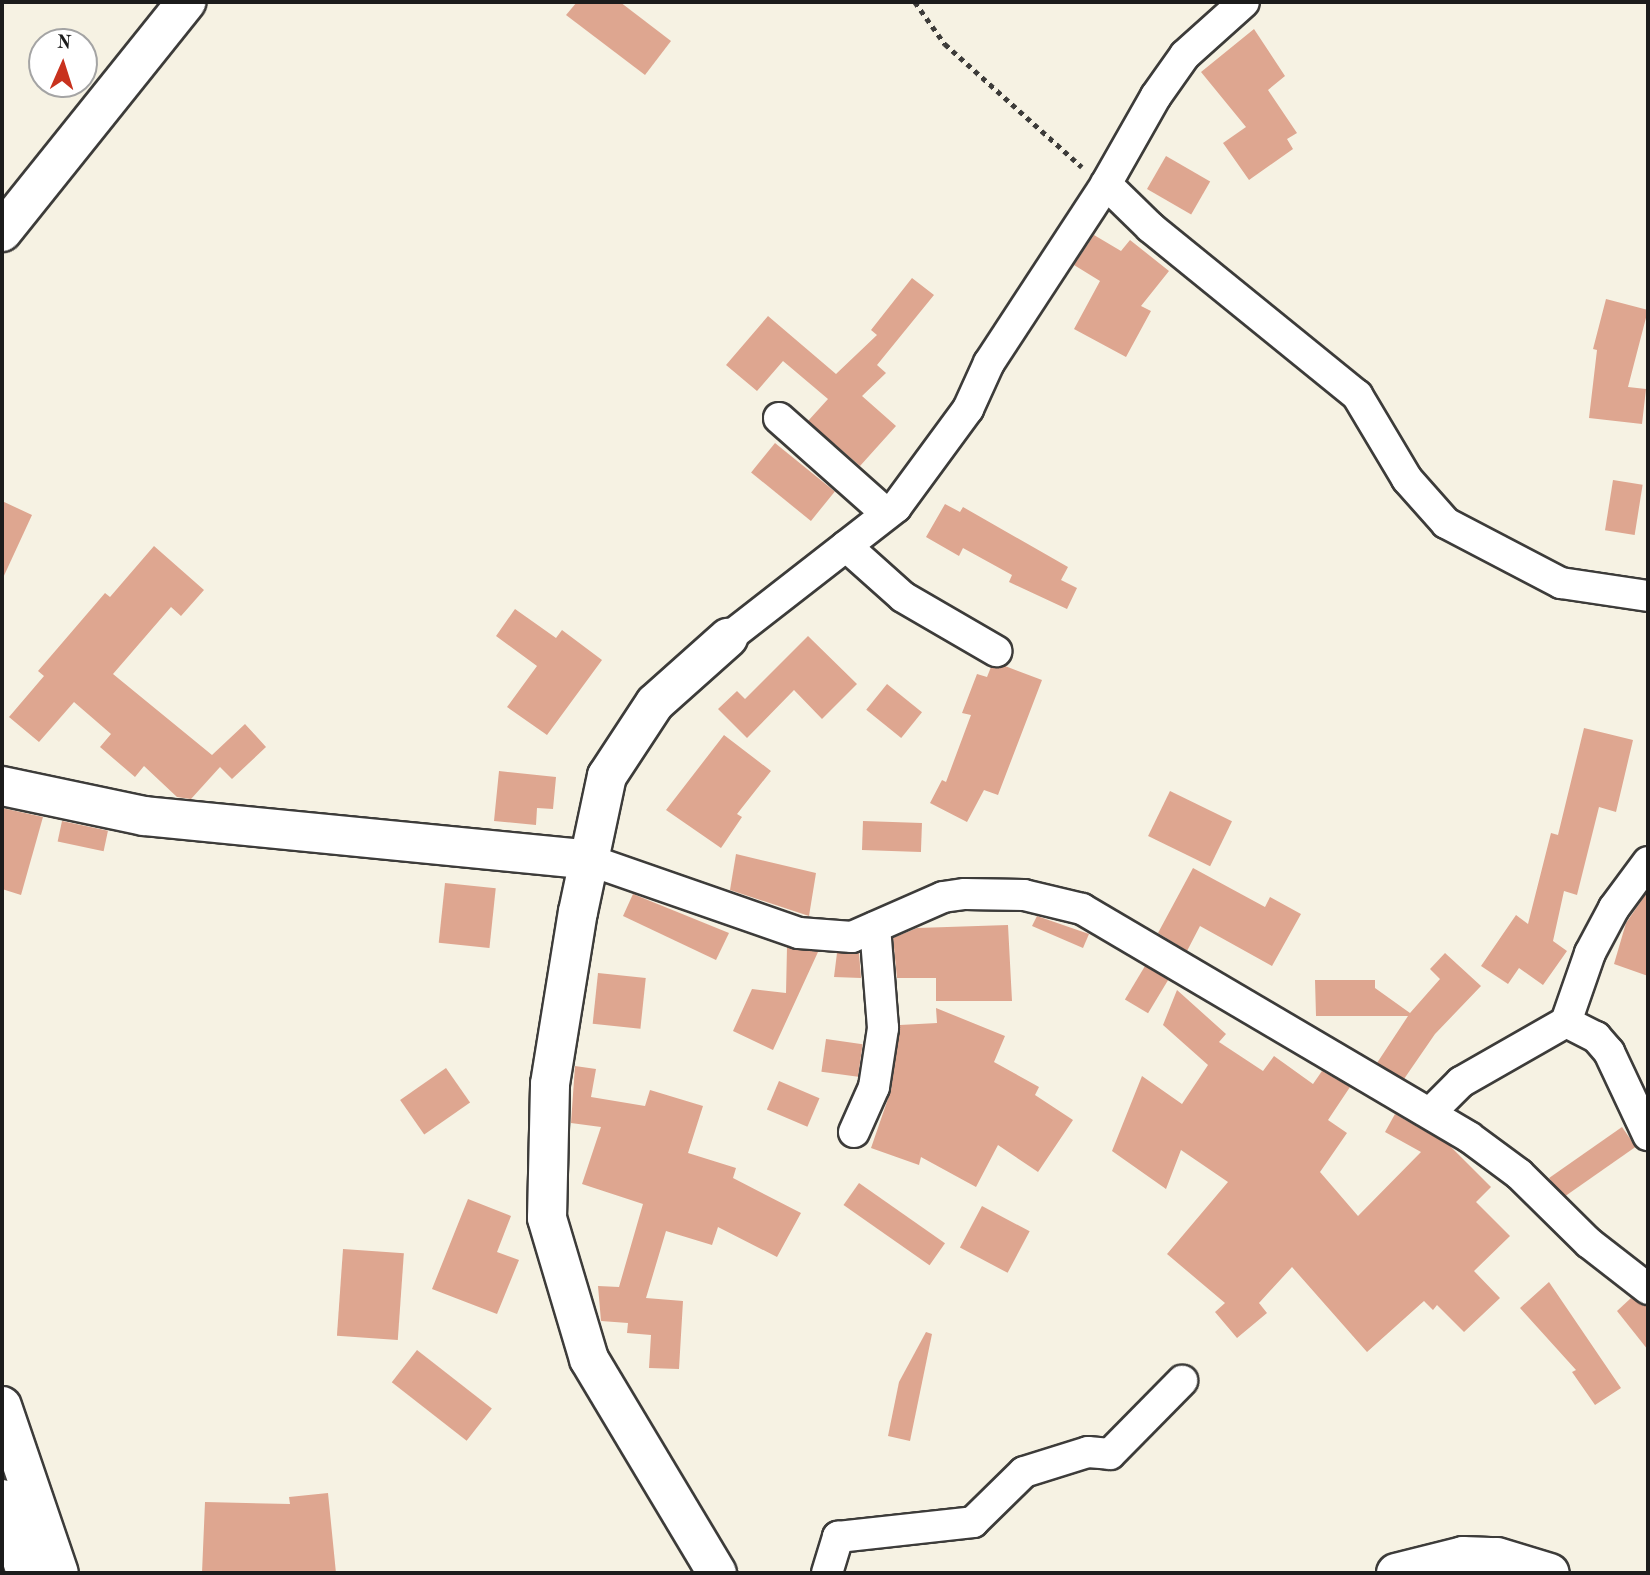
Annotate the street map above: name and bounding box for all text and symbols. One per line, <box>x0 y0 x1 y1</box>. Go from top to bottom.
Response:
north arrow <box>28 28 98 98</box>
text: N <box>56 34 72 53</box>

